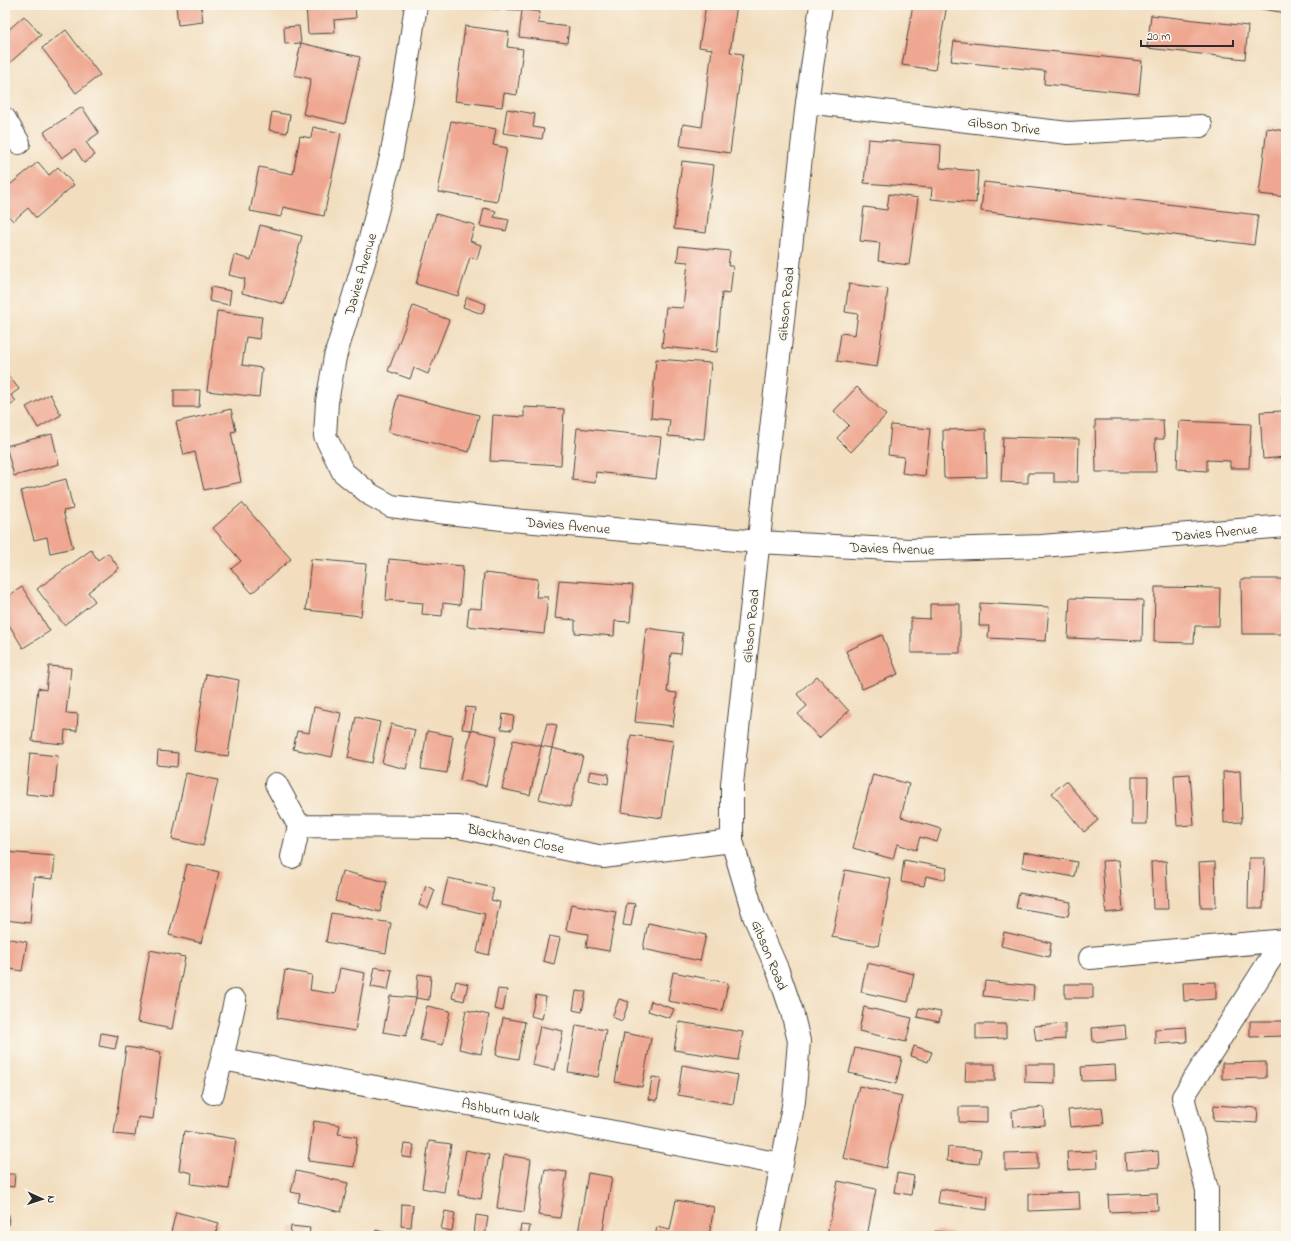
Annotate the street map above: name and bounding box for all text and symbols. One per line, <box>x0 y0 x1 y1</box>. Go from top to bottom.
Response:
scale bar <box>1141 22 1233 48</box>
text: 20 m <box>1147 28 1170 46</box>
street label: Gibson Drive <box>966 112 1042 141</box>
street label: Davies Avenue <box>339 230 383 319</box>
street label: Gibson Road <box>772 266 801 342</box>
street label: Davies Avenue <box>524 512 612 541</box>
street label: Davies Avenue <box>1171 519 1259 548</box>
street label: Davies Avenue <box>848 537 935 561</box>
street label: Gibson Road <box>737 588 766 664</box>
street label: Blackhaven Close <box>464 819 567 860</box>
street label: Gibson Road <box>745 917 792 994</box>
street label: Ashburn Walk <box>460 1094 543 1130</box>
north arrow <box>22 1179 62 1219</box>
text: N <box>43 1195 59 1204</box>

